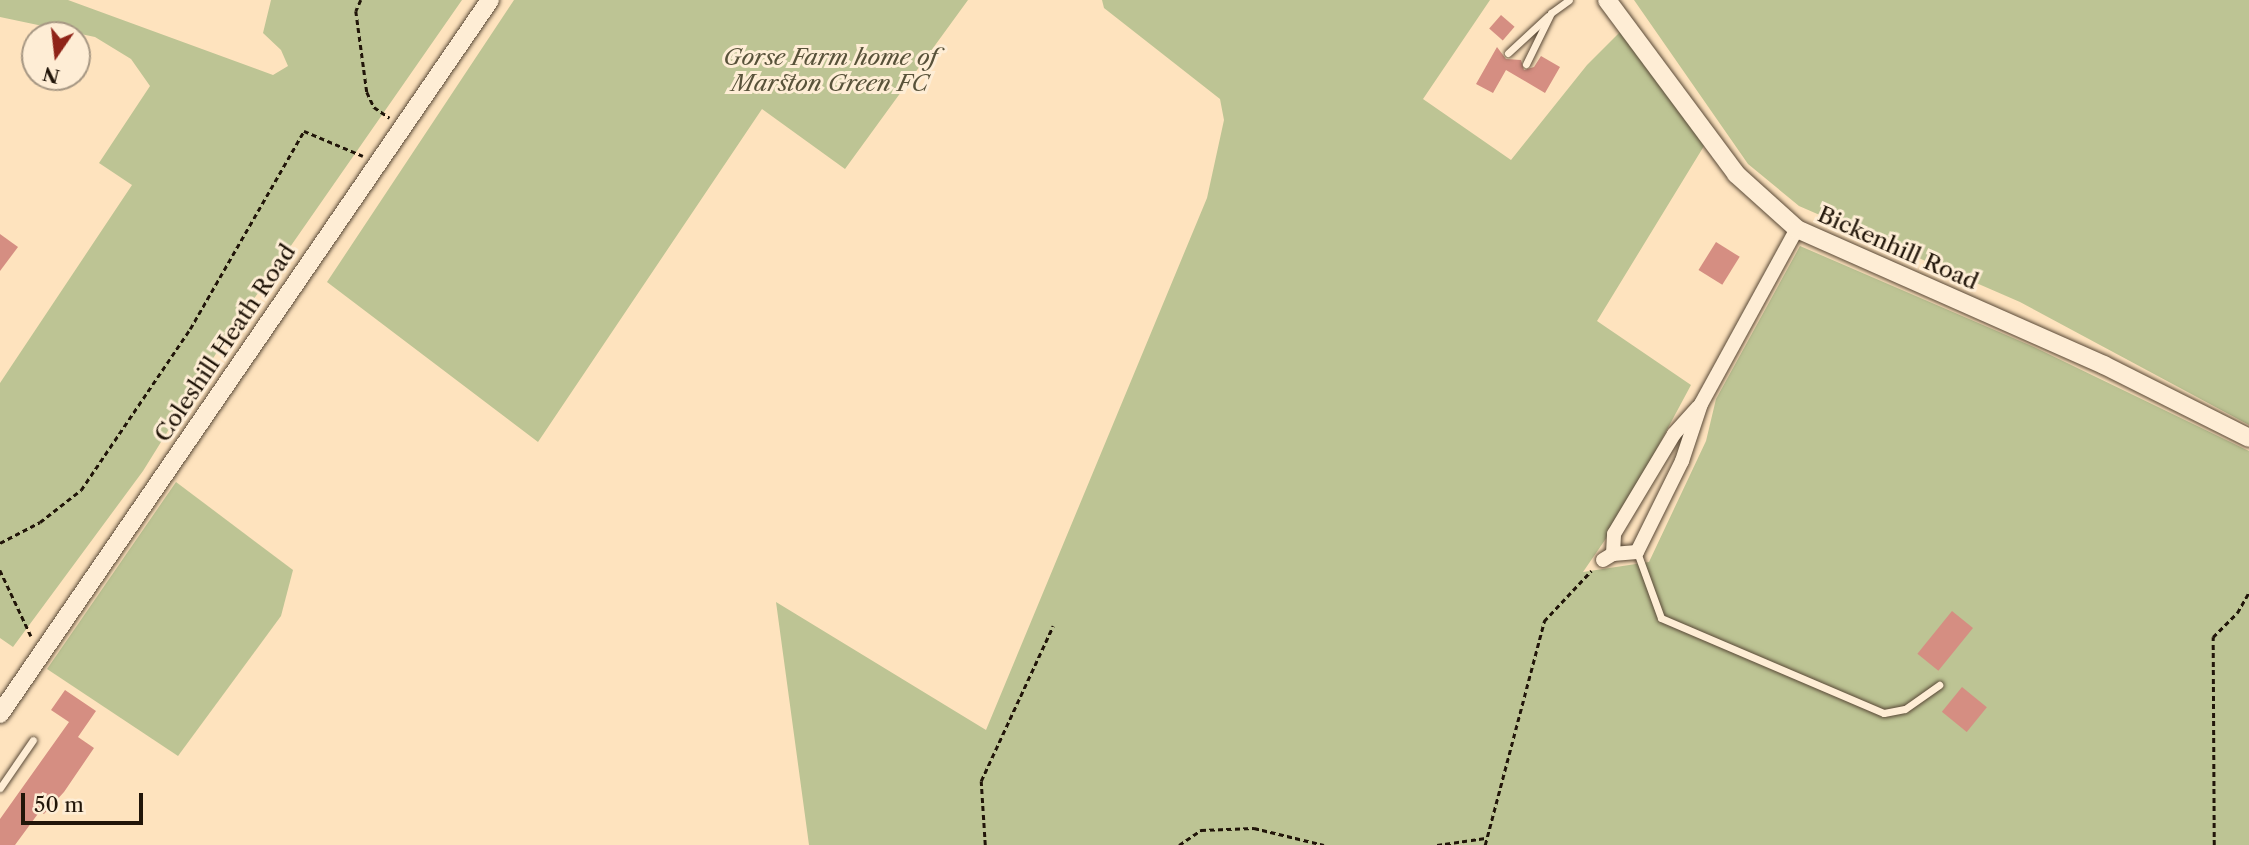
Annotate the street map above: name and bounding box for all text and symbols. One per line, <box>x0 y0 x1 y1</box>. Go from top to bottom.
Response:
north arrow <box>21 21 91 91</box>
park label: Gorse Farm home of Marston Green FC <box>723 43 937 97</box>
text: N <box>40 62 62 88</box>
street label: Bickenhill Road <box>1813 200 1983 296</box>
street label: Coleshill Heath Road <box>149 239 301 447</box>
scale bar <box>24 778 147 822</box>
text: 50 m <box>34 792 84 817</box>

